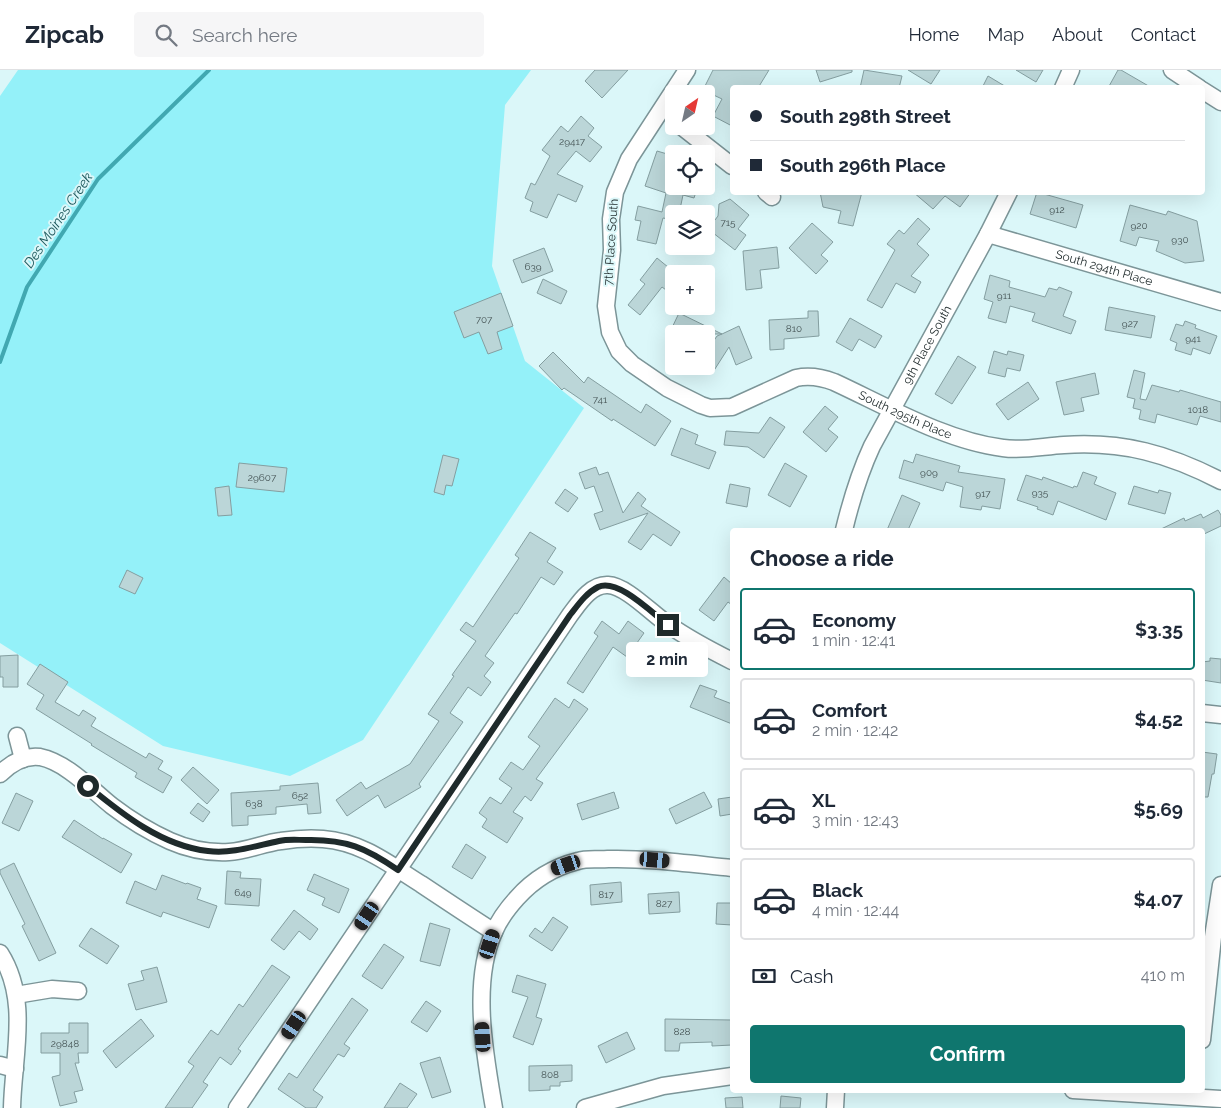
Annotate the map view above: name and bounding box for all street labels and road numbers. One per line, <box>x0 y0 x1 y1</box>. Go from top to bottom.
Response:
street label: 7th Place South <box>601 198 621 286</box>
street label: South 294th Place <box>1054 247 1154 289</box>
street label: 9th Place South <box>900 303 955 387</box>
street label: South 295th Place <box>856 388 954 442</box>

